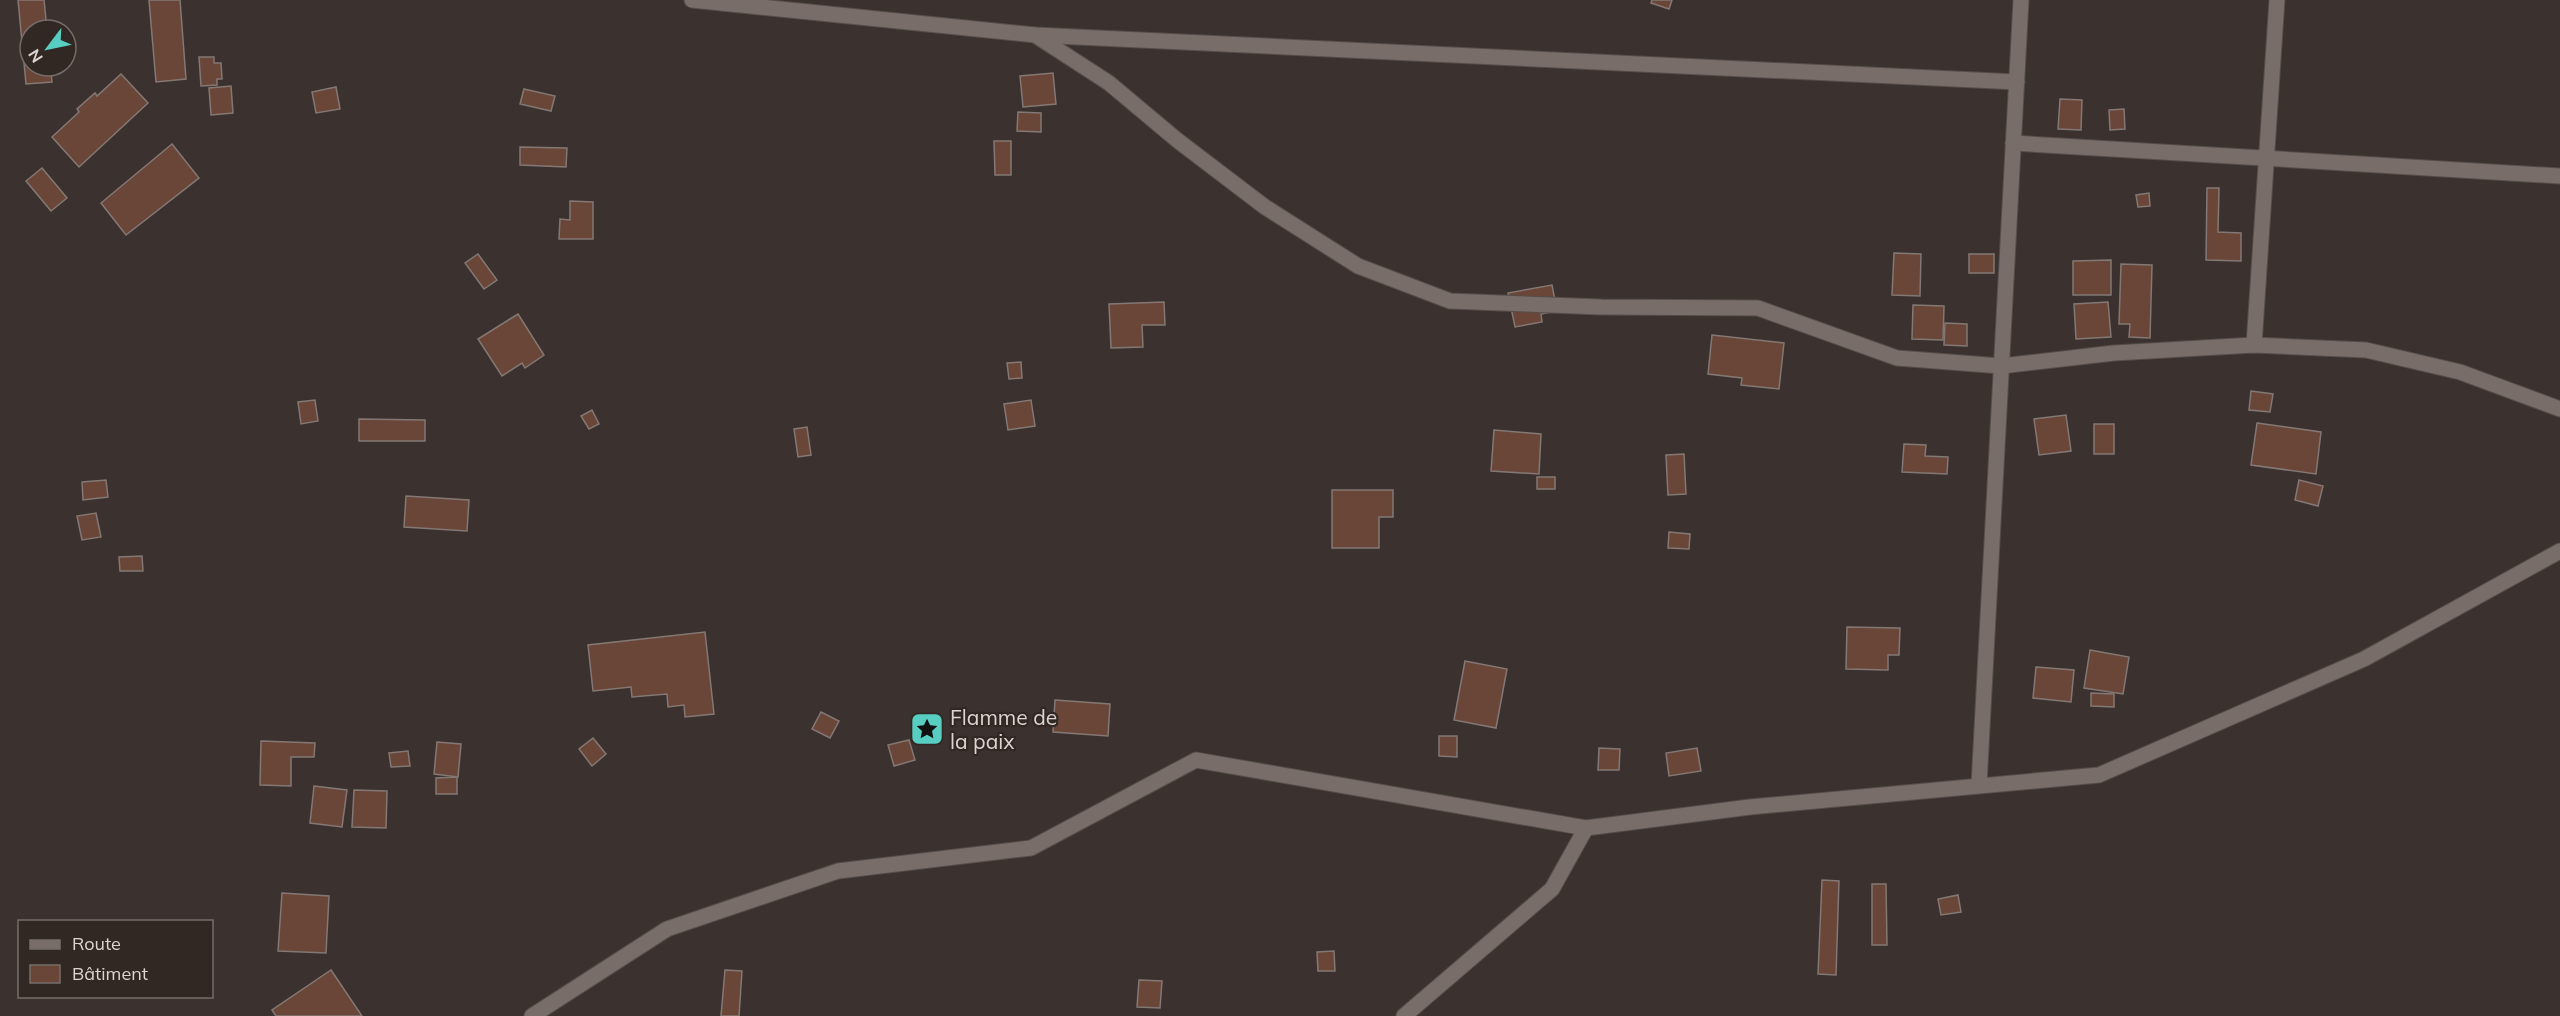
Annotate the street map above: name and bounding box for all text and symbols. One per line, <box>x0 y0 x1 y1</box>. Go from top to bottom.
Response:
north arrow <box>18 18 78 78</box>
text: N <box>24 46 47 66</box>
place label: Flamme de la paix <box>950 704 1057 754</box>
place icon: Flamme de la paix <box>909 711 945 747</box>
legend <box>18 920 213 998</box>
text: Route <box>72 932 121 955</box>
text: Bâtiment <box>72 962 148 985</box>

